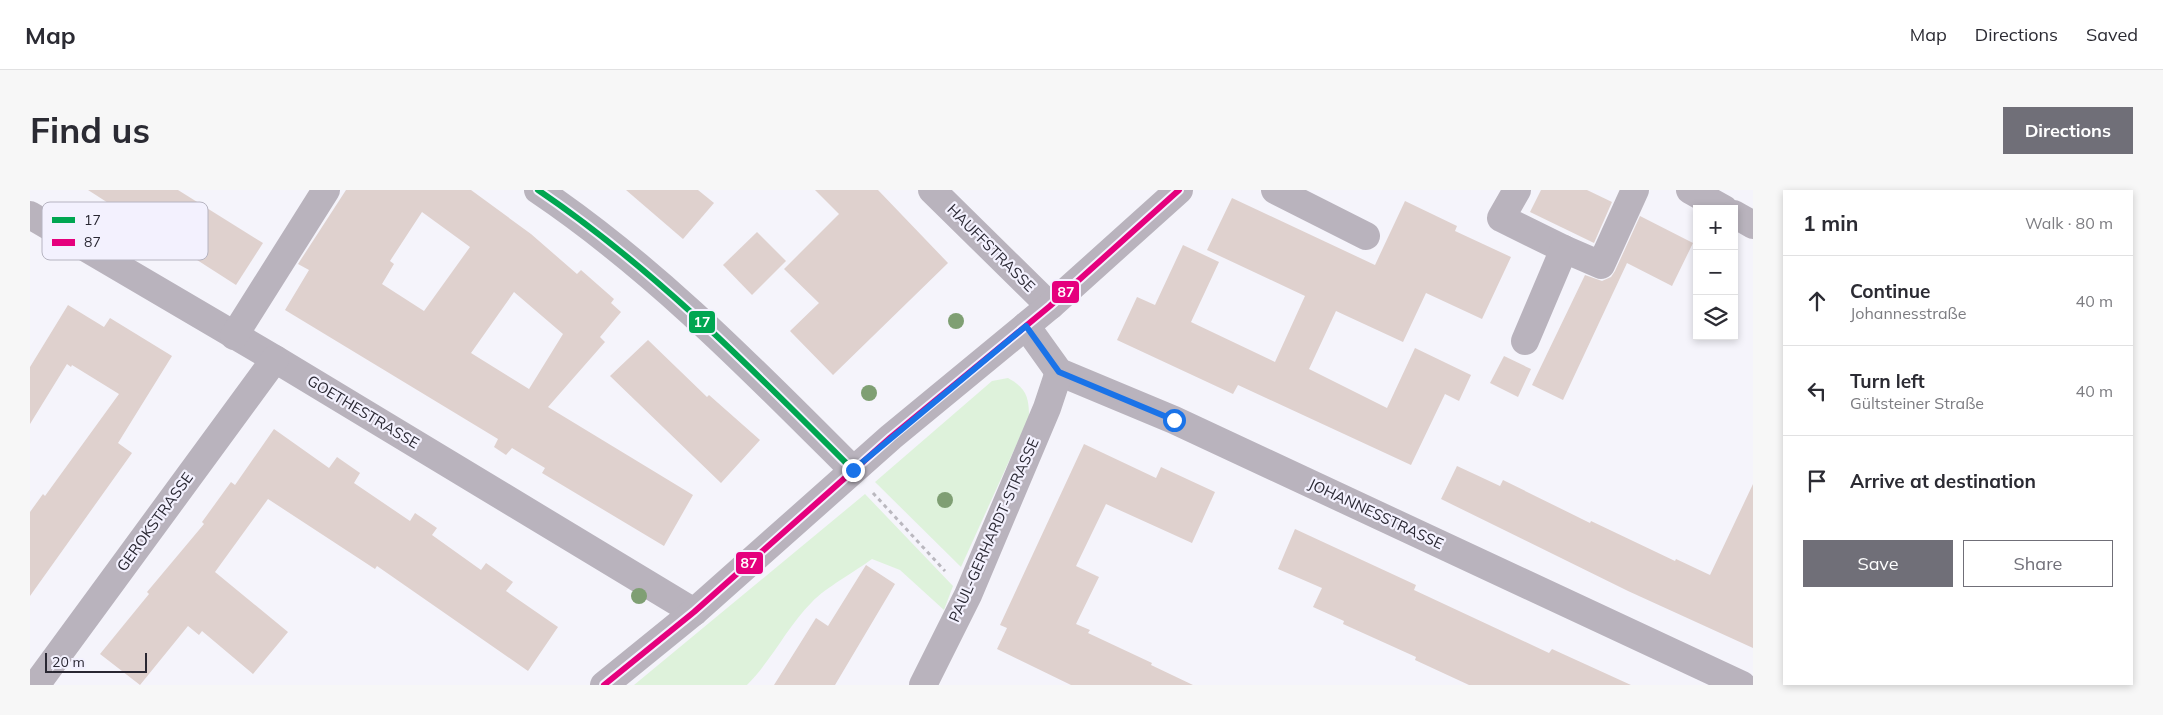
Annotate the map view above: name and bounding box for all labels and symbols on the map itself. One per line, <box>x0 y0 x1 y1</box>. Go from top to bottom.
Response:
street label: HAUFFSTRASSE <box>943 200 1039 296</box>
legend <box>42 202 208 260</box>
text: 17 <box>84 211 101 229</box>
text: 87 <box>84 233 101 251</box>
line badge: 87 <box>1051 280 1080 304</box>
text: 87 <box>1058 283 1074 301</box>
line badge: 17 <box>688 310 716 334</box>
text: 17 <box>694 313 710 331</box>
street label: GOETHESTRASSE <box>304 371 423 453</box>
route start <box>1163 409 1186 432</box>
street label: PAUL-GERHARDT-STRASSE <box>944 435 1043 625</box>
route end <box>842 459 865 482</box>
street label: GEROKSTRASSE <box>112 468 197 575</box>
street label: JOHANNESSTRASSE <box>1306 474 1447 553</box>
line badge: 87 <box>735 551 764 575</box>
text: 87 <box>741 554 757 572</box>
scale bar <box>45 650 148 673</box>

